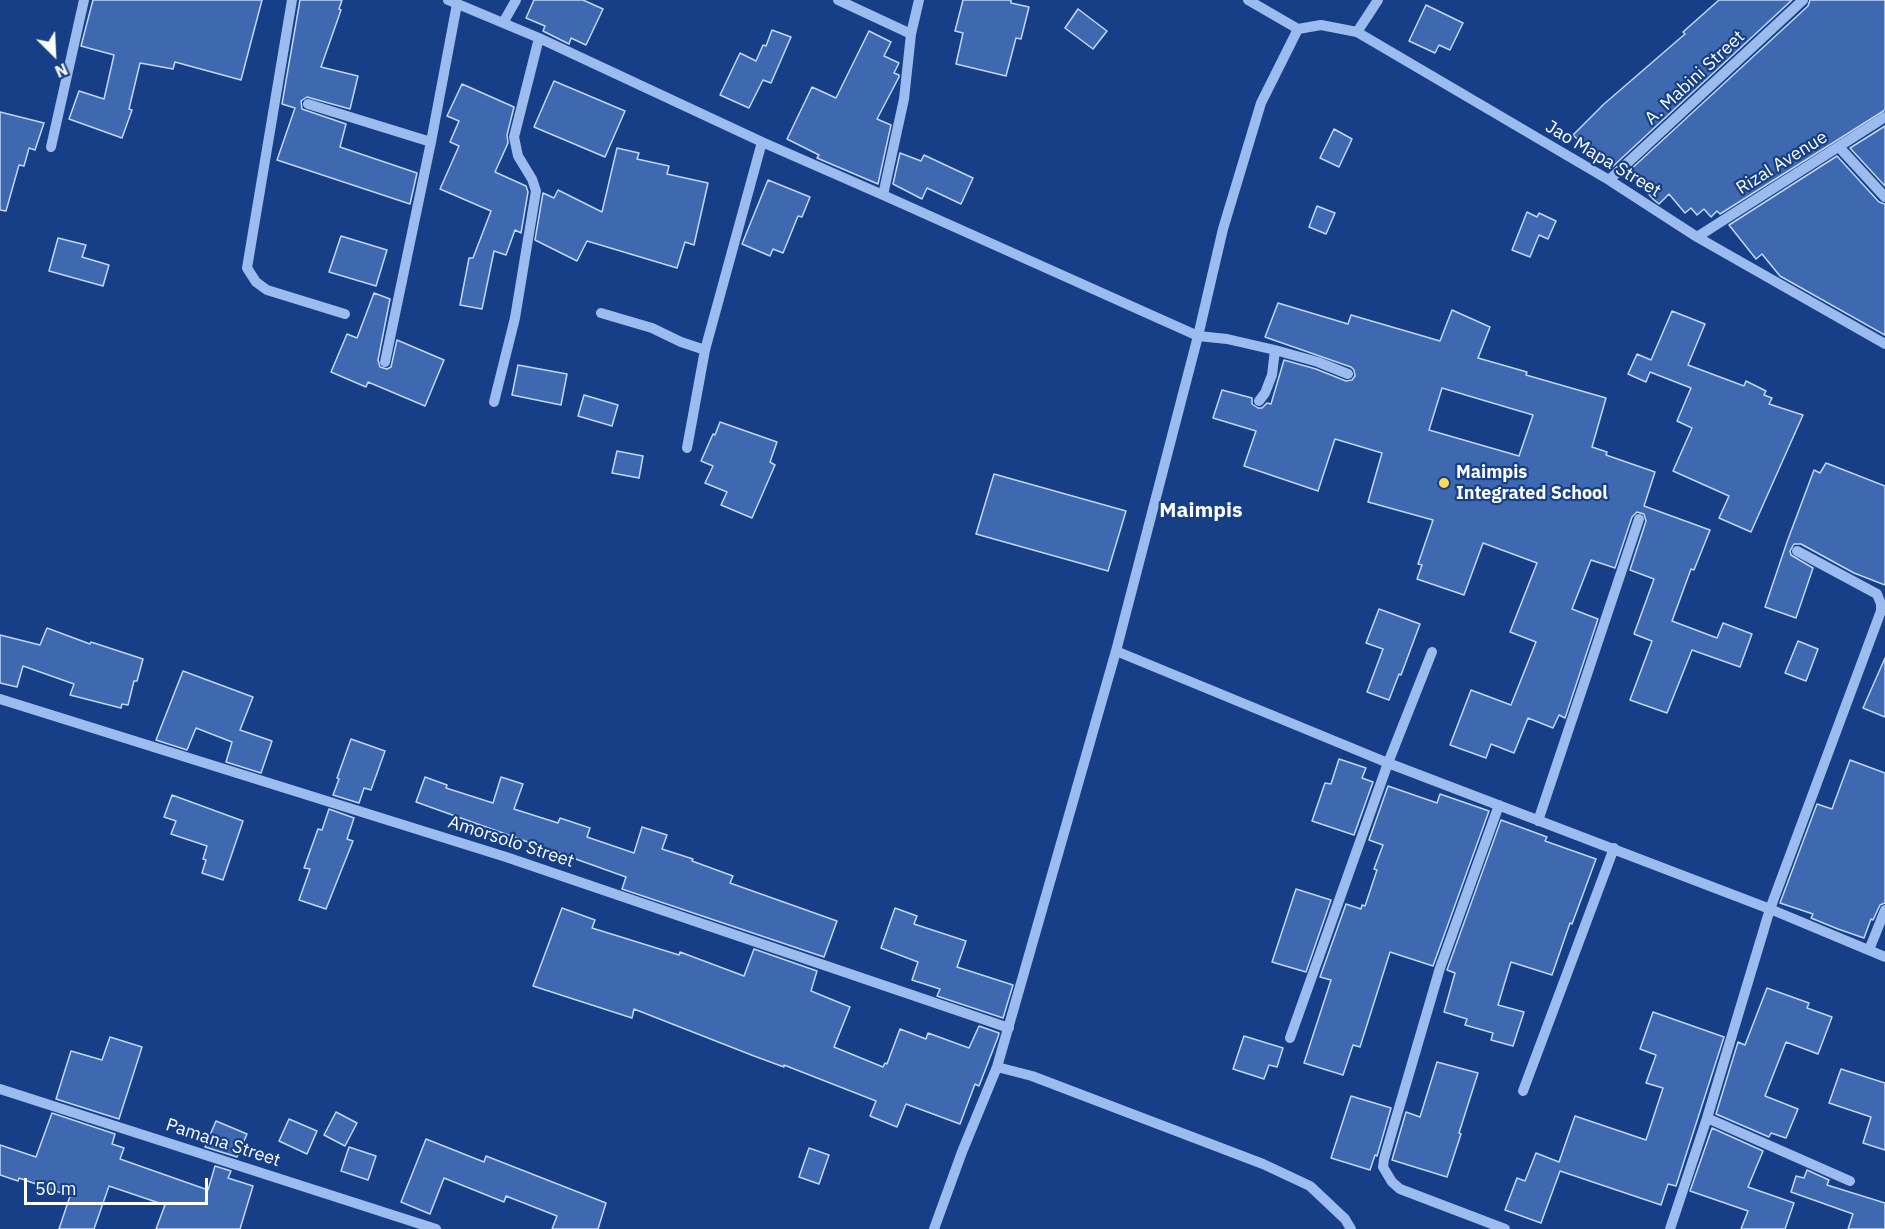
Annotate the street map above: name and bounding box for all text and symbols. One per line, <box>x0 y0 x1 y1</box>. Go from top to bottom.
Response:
north arrow <box>24 24 84 84</box>
street label: A. Mabini Street <box>1641 26 1749 130</box>
text: N <box>52 59 71 82</box>
street label: Jao Mapa Street <box>1541 116 1665 202</box>
street label: Rizal Avenue <box>1733 126 1831 200</box>
place label: Maimpis Integrated School <box>1456 462 1608 504</box>
marker: Maimpis Integrated School <box>1437 476 1451 490</box>
district label: Maimpis <box>1159 498 1243 524</box>
street label: Amorsolo Street <box>445 811 577 873</box>
street label: Pamana Street <box>163 1114 283 1172</box>
scale bar <box>27 1166 212 1204</box>
text: 50 m <box>35 1177 77 1200</box>

